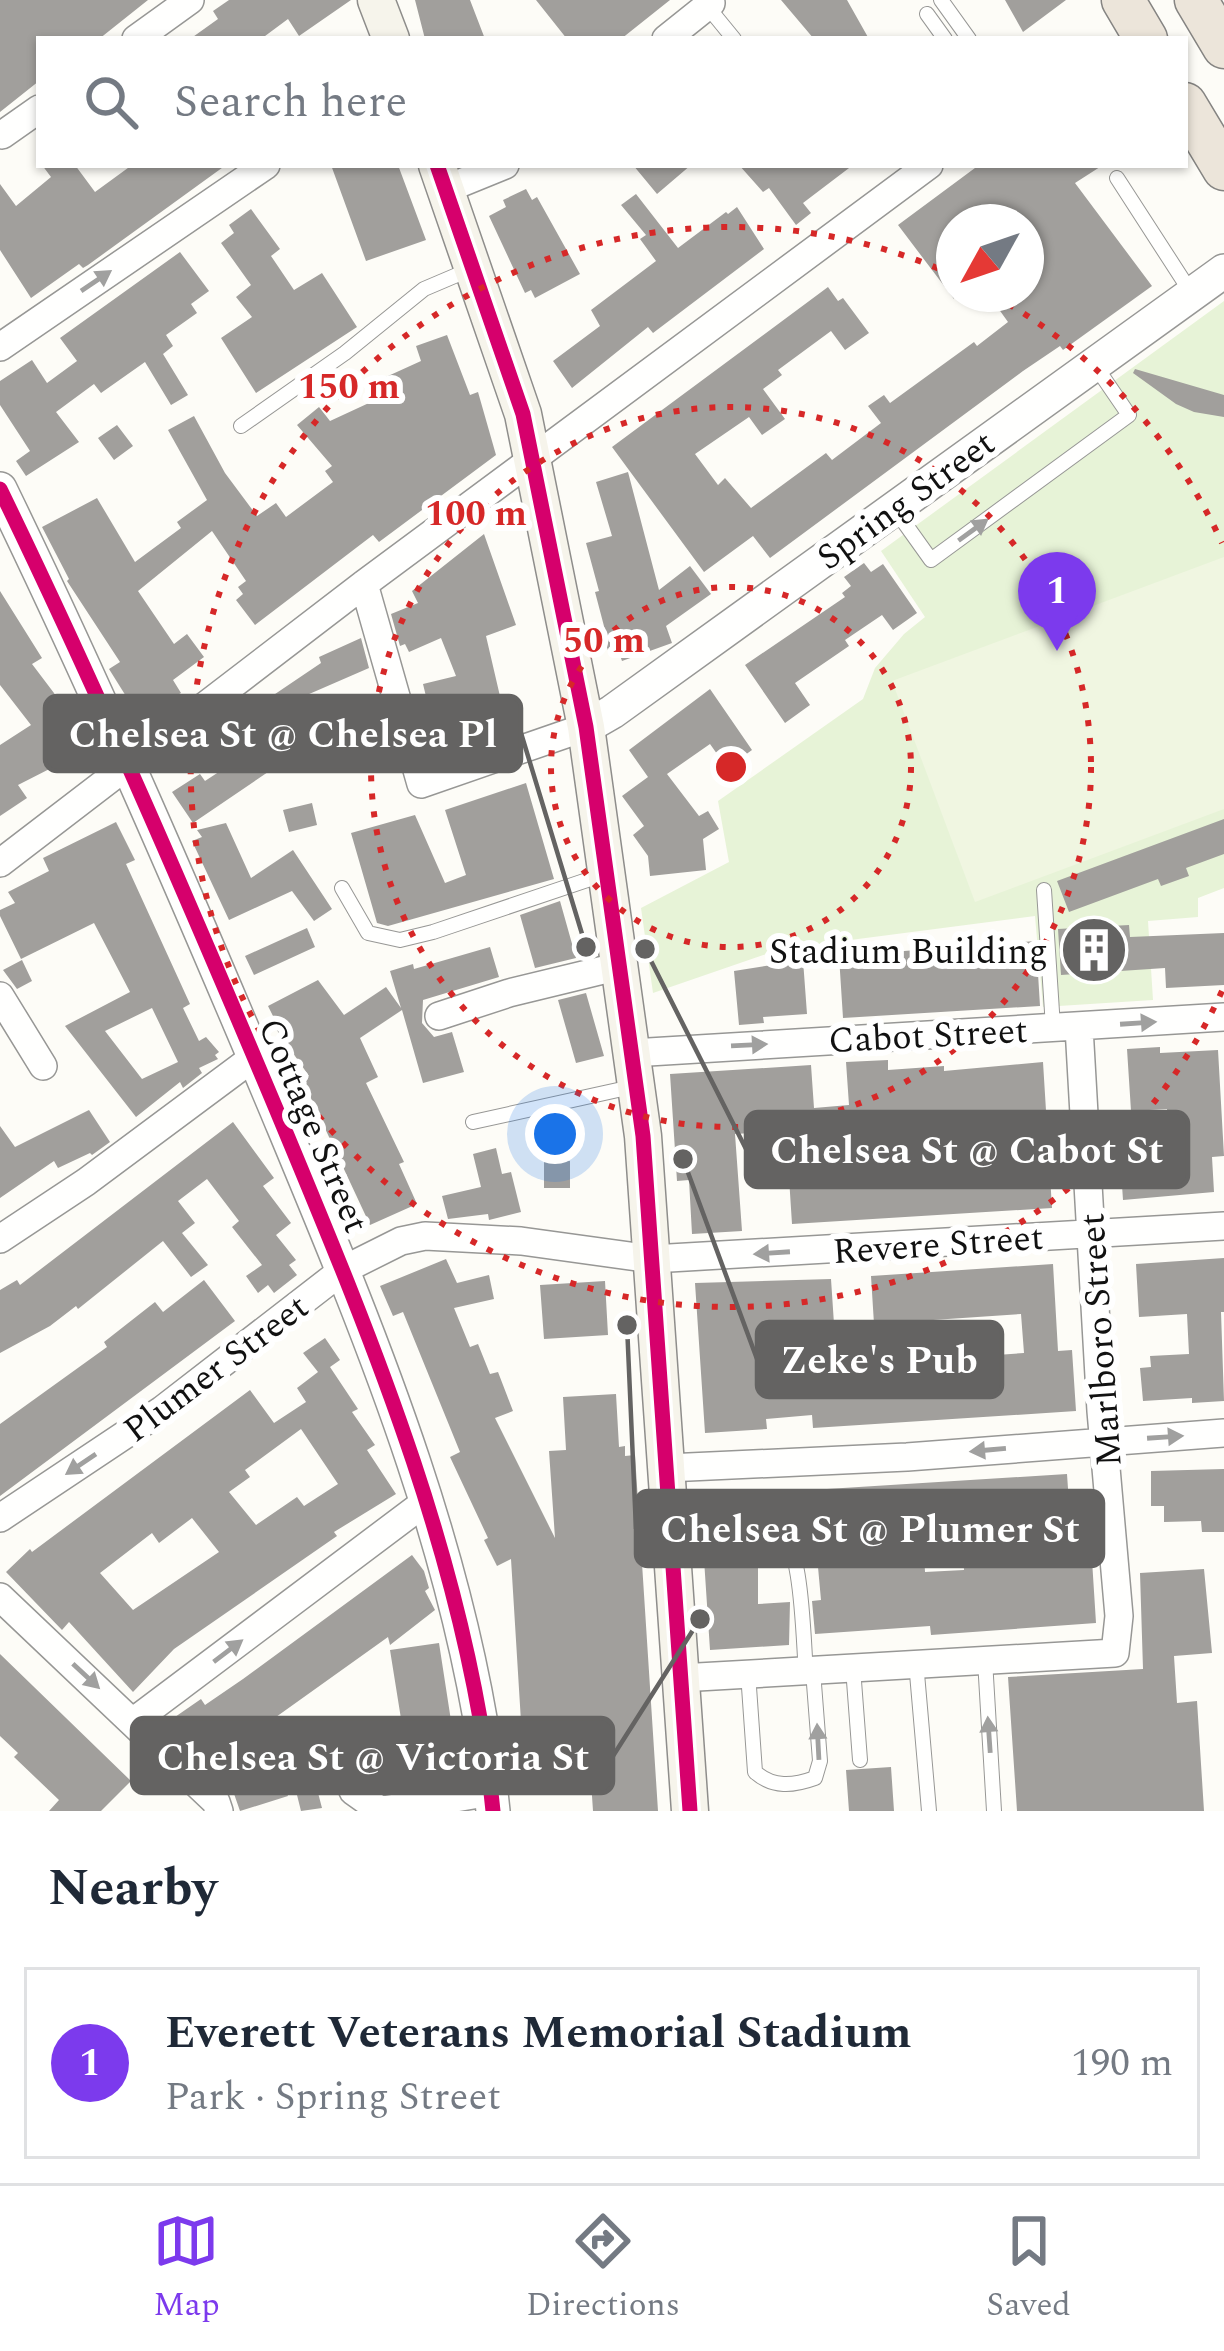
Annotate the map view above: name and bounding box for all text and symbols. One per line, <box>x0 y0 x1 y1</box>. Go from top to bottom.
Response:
search box <box>36 36 1188 168</box>
text: Search here <box>174 68 407 137</box>
icon: search <box>78 69 144 135</box>
north arrow <box>936 204 1044 312</box>
one-way arrow <box>80 270 113 293</box>
text: 150 m <box>298 360 400 415</box>
street label: Spring Street <box>806 417 1007 585</box>
text: 100 m <box>425 487 527 542</box>
one-way arrow <box>957 519 989 542</box>
pin: 1 <box>1018 552 1096 651</box>
text: 50 m <box>563 614 645 669</box>
callout: Chelsea St @ Chelsea Pl <box>45 696 521 771</box>
text: Chelsea St @ Chelsea Pl <box>69 706 497 765</box>
centre of rings <box>710 746 752 788</box>
building icon: Stadium Building <box>1059 915 1129 985</box>
place label: Stadium Building <box>769 925 1048 980</box>
street label: Cabot Street <box>827 1004 1029 1069</box>
street label: Cottage Street <box>243 1010 383 1242</box>
one-way arrow <box>1120 1013 1158 1032</box>
one-way arrow <box>731 1035 769 1054</box>
your location <box>525 1104 585 1164</box>
callout: Chelsea St @ Cabot St <box>746 1112 1188 1187</box>
text: Chelsea St @ Cabot St <box>770 1122 1164 1181</box>
street label: Revere Street <box>831 1211 1045 1280</box>
street label: Marlboro Street <box>1065 1211 1138 1468</box>
one-way arrow <box>753 1244 790 1263</box>
street label: Plumer Street <box>112 1281 321 1457</box>
callout: Zeke's Pub <box>757 1322 1002 1397</box>
text: Zeke's Pub <box>780 1332 978 1391</box>
one-way arrow <box>1146 1428 1184 1447</box>
one-way arrow <box>969 1441 1007 1460</box>
one-way arrow <box>64 1453 97 1475</box>
callout: Chelsea St @ Plumer St <box>636 1491 1103 1566</box>
text: Chelsea St @ Plumer St <box>660 1501 1080 1560</box>
one-way arrow <box>212 1639 244 1663</box>
one-way arrow <box>71 1662 100 1689</box>
one-way arrow <box>980 1716 999 1753</box>
callout: Chelsea St @ Victoria St <box>132 1718 613 1793</box>
one-way arrow <box>808 1722 827 1760</box>
text: Chelsea St @ Victoria St <box>157 1729 589 1788</box>
text: Nearby <box>48 1850 217 1928</box>
text: Everett Veterans Memorial Stadium <box>165 1999 912 2068</box>
text: 1 <box>79 2034 101 2093</box>
text: 190 m <box>1071 2034 1173 2093</box>
text: Park · Spring Street <box>165 2068 501 2127</box>
tab: Map <box>153 2208 220 2330</box>
tab: Directions <box>526 2208 680 2330</box>
tab: Saved <box>986 2208 1071 2330</box>

